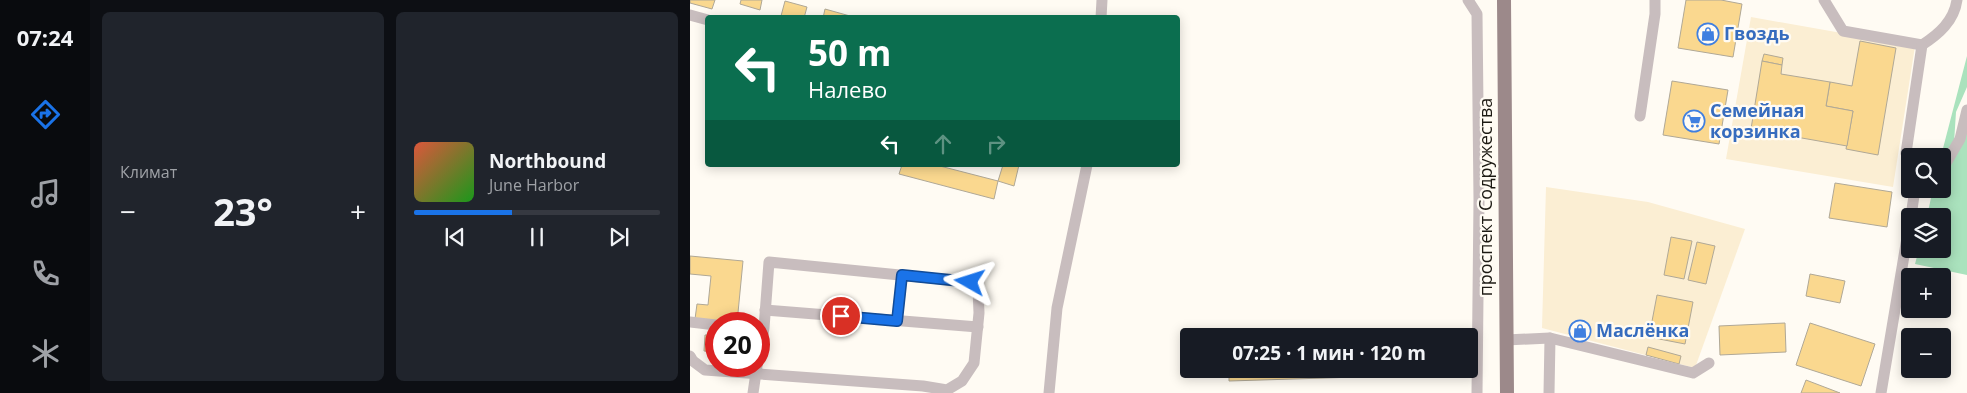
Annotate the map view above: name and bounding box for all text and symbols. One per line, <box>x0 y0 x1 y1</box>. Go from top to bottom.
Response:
place label: Гвоздь <box>1724 21 1790 45</box>
text: 07:24 <box>17 22 73 52</box>
shop icon: Гвоздь <box>1696 22 1720 46</box>
text: 50 m <box>808 29 891 76</box>
icon: left <box>725 35 790 100</box>
text: Налево <box>808 74 887 104</box>
icon: directions <box>28 97 63 132</box>
street label: проспект Содружества <box>1473 98 1497 296</box>
place label: Семейная корзинка <box>1710 98 1804 143</box>
supermarket icon: Семейная корзинка <box>1682 109 1706 133</box>
icon: left <box>876 130 904 158</box>
icon: ahead <box>929 130 957 158</box>
icon: right <box>982 130 1010 158</box>
text: Northbound <box>489 148 606 174</box>
map controls <box>1901 148 1951 378</box>
button: search <box>1901 148 1951 198</box>
text: Климат <box>120 161 177 183</box>
text: June Harbor <box>489 174 579 196</box>
icon: music <box>28 176 63 211</box>
text: 23° <box>213 185 273 237</box>
text: − <box>120 192 136 230</box>
text: + <box>350 192 366 230</box>
button: layers <box>1901 208 1951 258</box>
icon: previous <box>441 223 469 251</box>
icon: pause <box>523 223 551 251</box>
icon: next <box>605 223 633 251</box>
position arrow <box>943 255 995 307</box>
icon: phone <box>28 256 63 291</box>
button: + <box>1901 268 1951 318</box>
pin <box>820 295 862 337</box>
icon: arrive <box>827 302 855 330</box>
speed limit sign: 20 <box>705 312 770 377</box>
place label: Маслёнка <box>1596 318 1689 342</box>
shop icon: Маслёнка <box>1568 319 1592 343</box>
button: − <box>1901 328 1951 378</box>
icon: climate <box>28 336 63 371</box>
text: 07:25 · 1 мин · 120 m <box>1232 340 1426 366</box>

